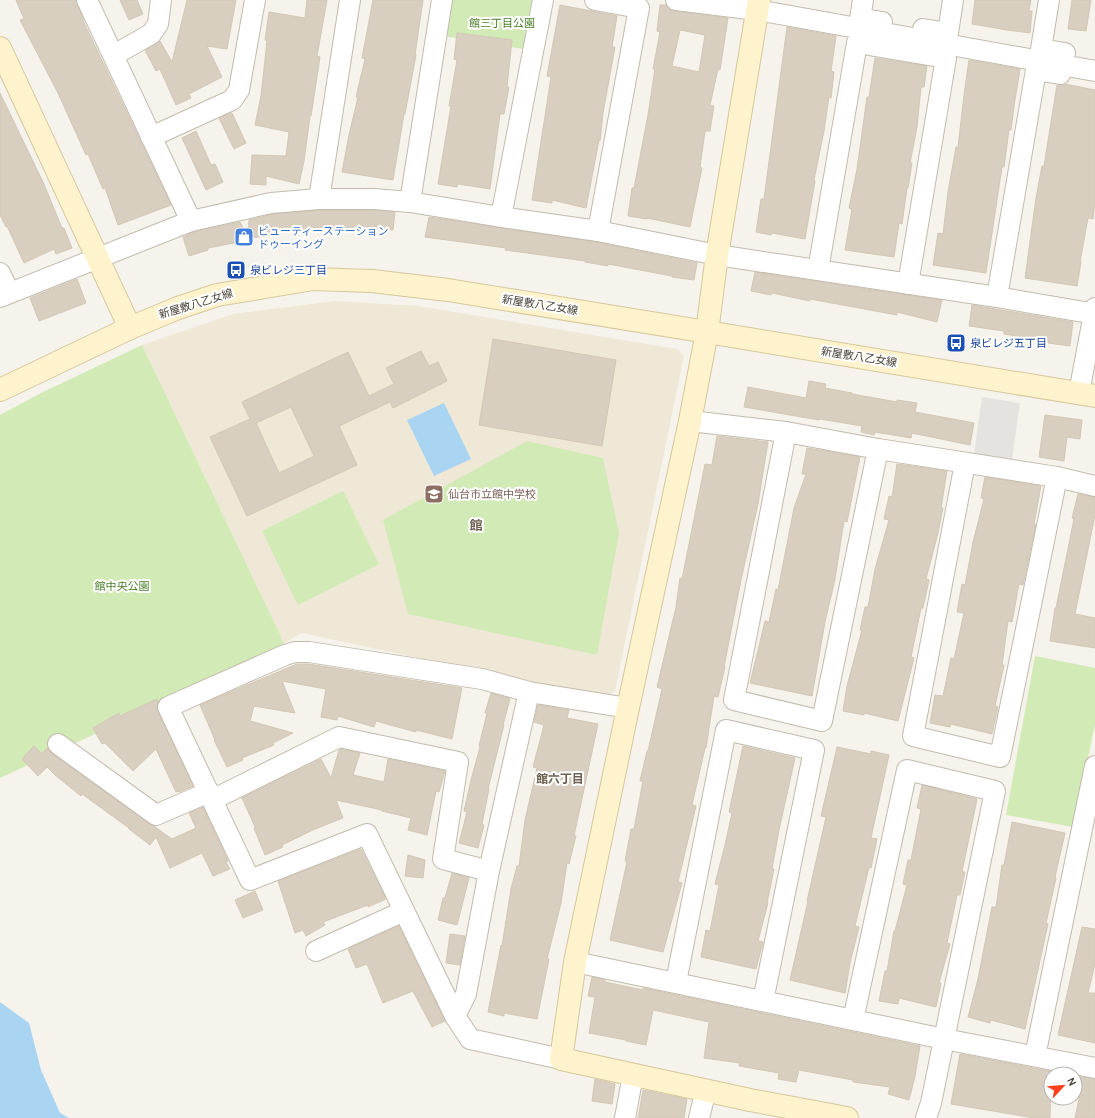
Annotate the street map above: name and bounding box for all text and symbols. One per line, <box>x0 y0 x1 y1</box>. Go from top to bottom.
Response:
park label: 館三丁目公園 <box>469 17 535 30</box>
place label: ビューティーステーション ドゥーイング <box>258 225 389 251</box>
shop icon: ビューティーステーション ドゥーイング <box>233 226 255 248</box>
bus stop icon: 泉ビレジ三丁目 <box>225 259 247 281</box>
place label: 泉ビレジ三丁目 <box>250 264 327 277</box>
street label: 新屋敷八乙女線 <box>157 287 235 321</box>
street label: 新屋敷八乙女線 <box>501 293 579 317</box>
bus stop icon: 泉ビレジ五丁目 <box>945 332 967 354</box>
place label: 泉ビレジ五丁目 <box>970 337 1047 350</box>
street label: 新屋敷八乙女線 <box>820 345 898 369</box>
school or university icon: 仙台市立館中学校 <box>423 483 445 505</box>
place label: 仙台市立館中学校 <box>448 488 536 501</box>
district label: 館 <box>469 518 483 533</box>
park label: 館中央公園 <box>95 580 150 593</box>
district label: 館六丁目 <box>536 772 584 786</box>
north arrow <box>1043 1066 1083 1106</box>
text: N <box>1064 1075 1079 1088</box>

